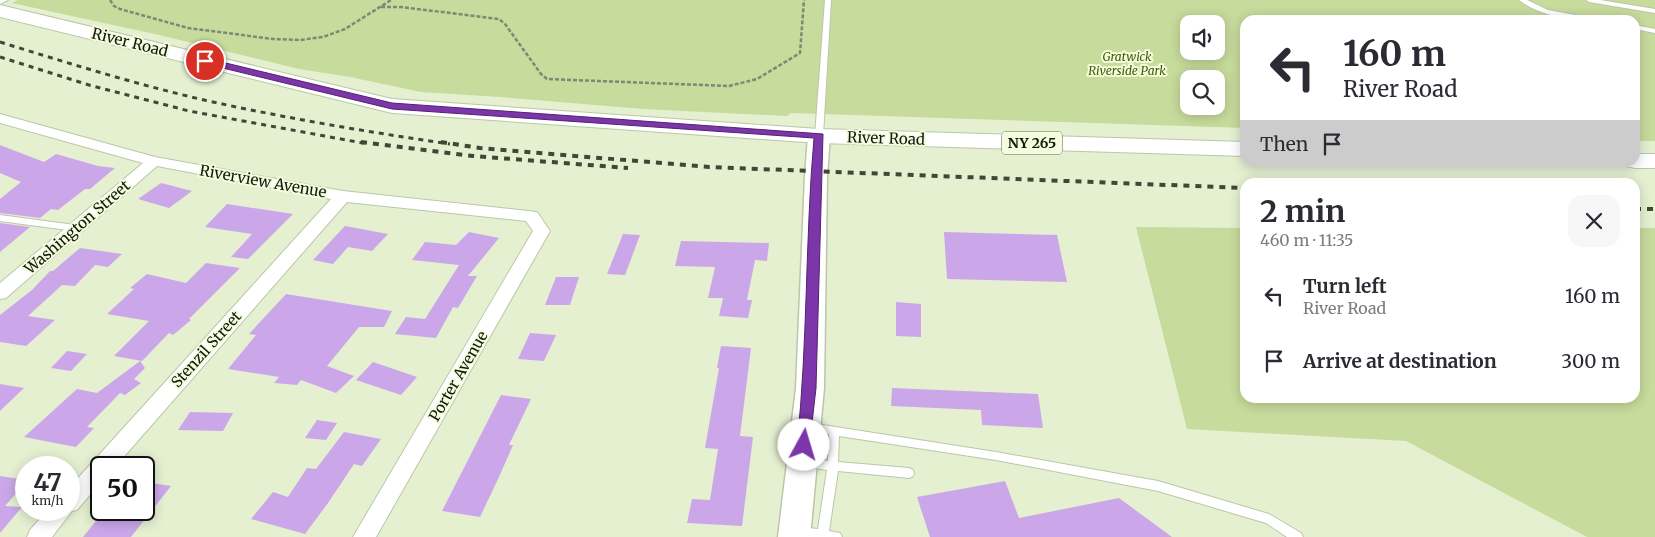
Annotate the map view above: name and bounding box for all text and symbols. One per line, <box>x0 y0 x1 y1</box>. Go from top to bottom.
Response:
map controls <box>1180 15 1225 115</box>
button: sound <box>1180 15 1225 60</box>
street label: River Road <box>90 23 170 61</box>
text: 160 m <box>1343 32 1446 76</box>
icon: left <box>1260 35 1325 100</box>
pin <box>184 40 226 82</box>
icon: arrive <box>191 47 219 75</box>
park label: Gratwick Riverside Park <box>1088 49 1166 78</box>
button: search <box>1180 70 1225 115</box>
text: River Road <box>1343 75 1457 103</box>
street label: River Road <box>847 127 925 149</box>
icon: arrive <box>1318 130 1346 158</box>
road number: NY 265 <box>1002 132 1062 154</box>
text: Then <box>1260 132 1308 156</box>
street label: Riverview Avenue <box>198 160 328 202</box>
street label: Washington Street <box>19 176 134 279</box>
text: 2 min <box>1260 192 1345 230</box>
button: close <box>1568 195 1620 247</box>
text: 460 m · 11:35 <box>1260 230 1353 250</box>
text: Turn left <box>1303 274 1387 298</box>
icon: left <box>1260 282 1288 310</box>
text: 160 m <box>1565 284 1620 308</box>
text: River Road <box>1303 298 1386 318</box>
street label: Stenzil Street <box>167 307 245 391</box>
street label: Porter Avenue <box>424 327 492 425</box>
icon: arrive <box>1260 347 1288 375</box>
text: Arrive at destination <box>1303 349 1497 373</box>
text: 300 m <box>1561 349 1620 373</box>
position arrow <box>777 418 829 470</box>
speed limit sign: 50 <box>90 456 155 521</box>
text: 47 <box>33 466 62 498</box>
text: km/h <box>32 493 63 508</box>

